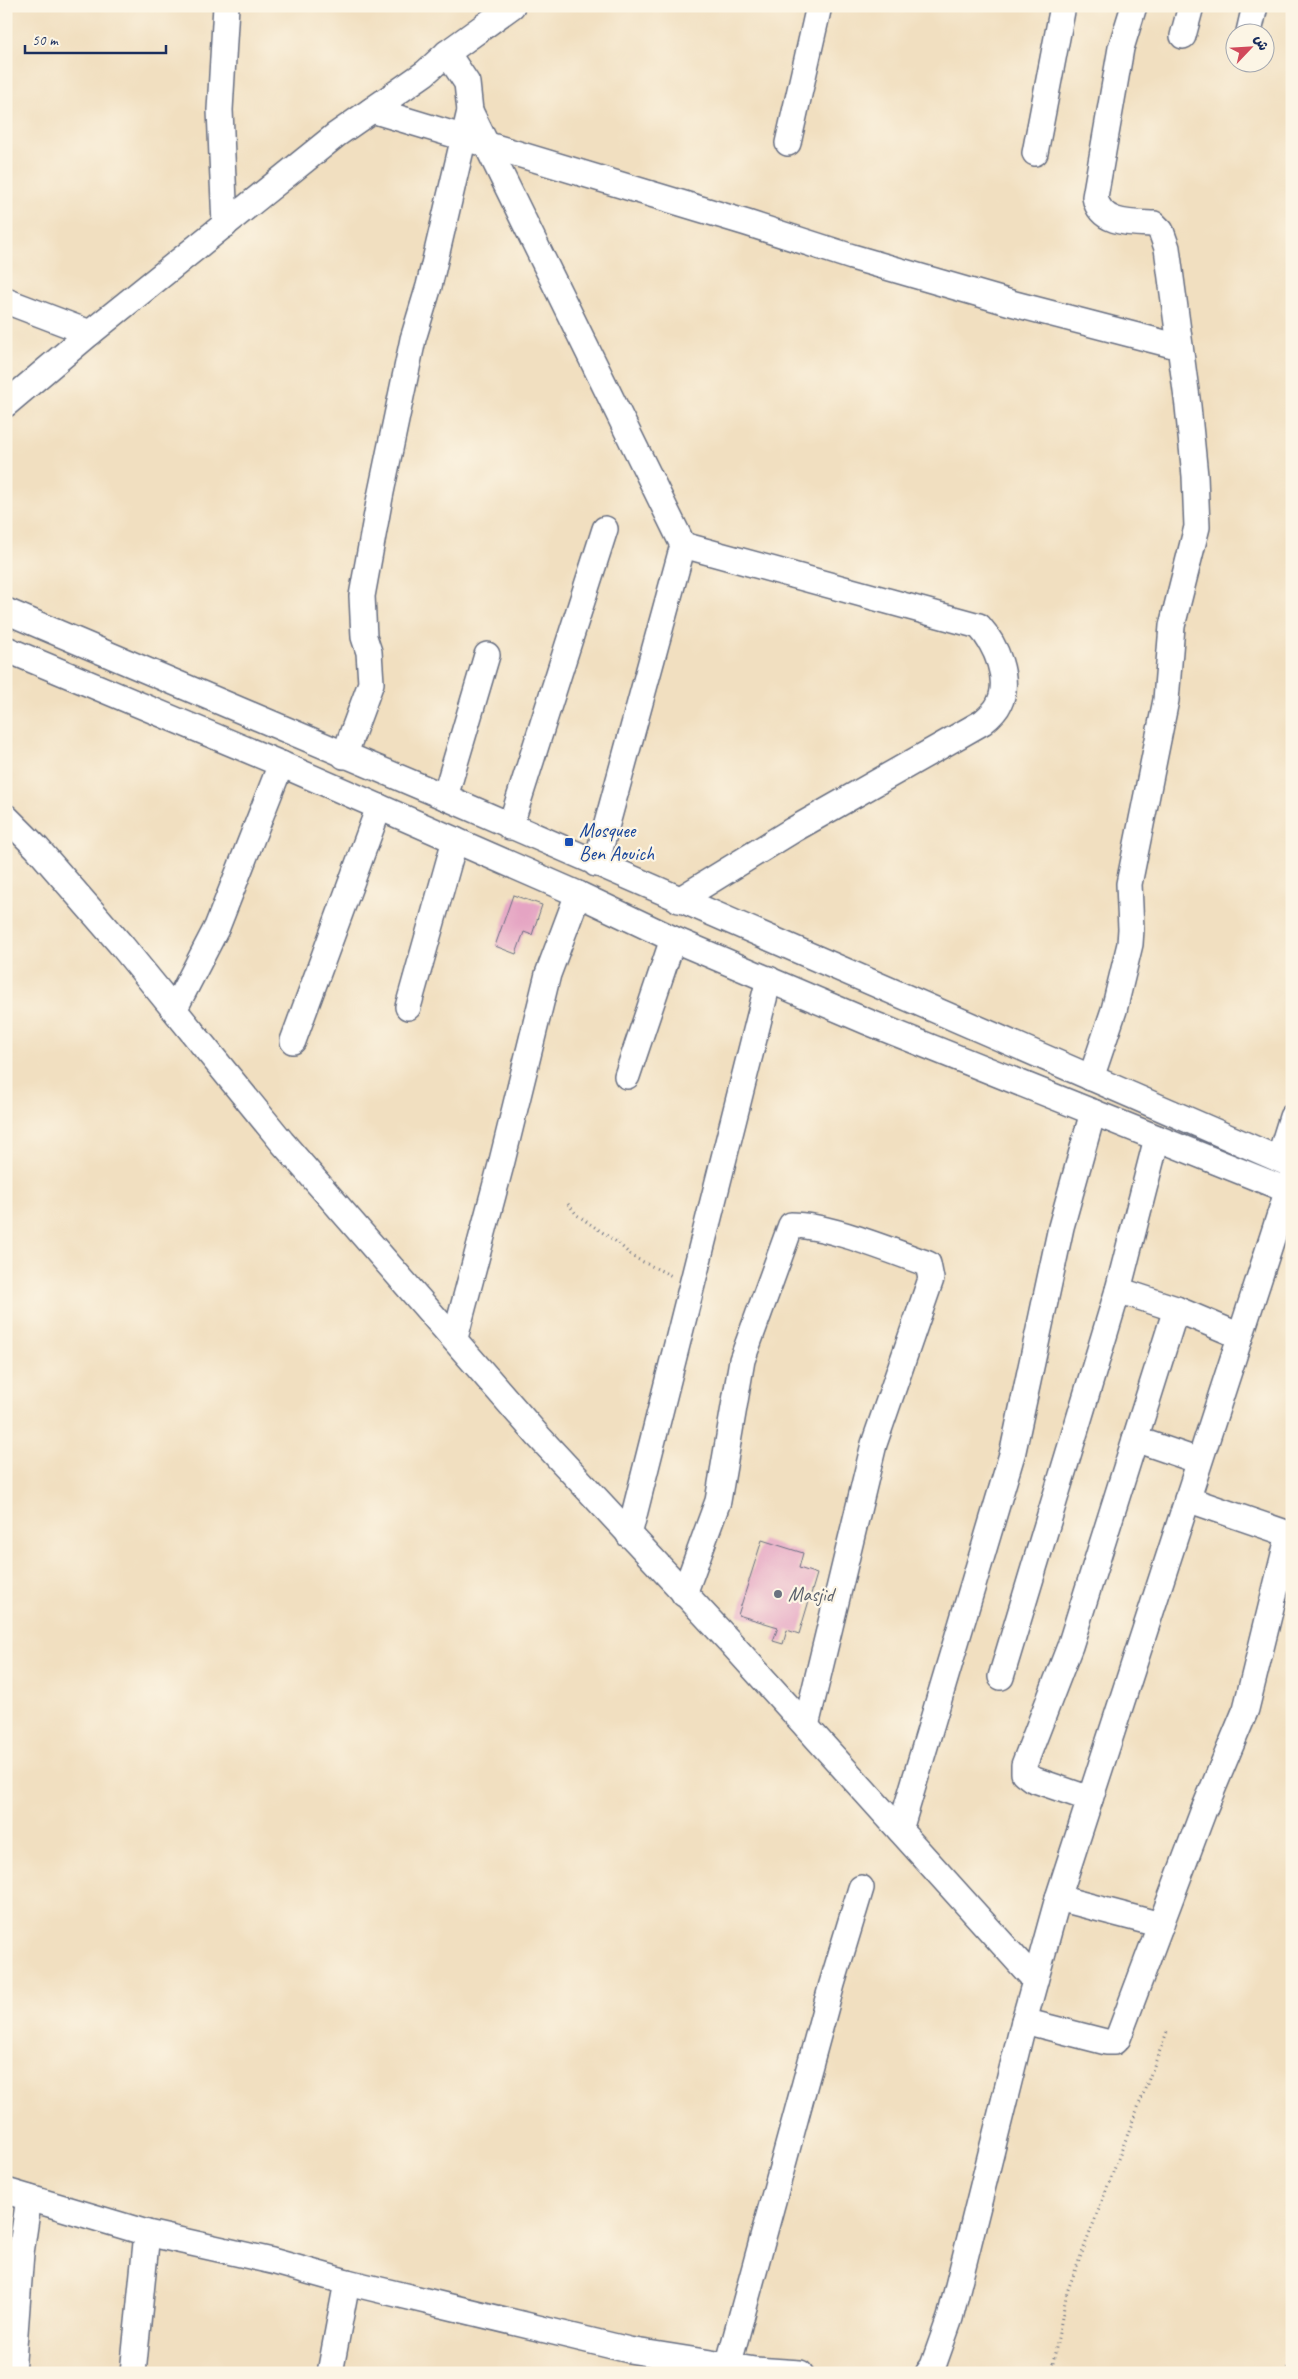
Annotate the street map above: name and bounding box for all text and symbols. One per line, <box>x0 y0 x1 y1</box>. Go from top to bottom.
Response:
scale bar <box>25 22 166 54</box>
north arrow <box>1226 22 1276 72</box>
text: 50 m <box>32 31 59 50</box>
text: ش <box>1250 32 1272 53</box>
place label: Mosquee Ben Aouich <box>579 818 655 866</box>
marker: Mosquee Ben Aouich <box>563 836 575 848</box>
place label: Masjid <box>788 1582 837 1607</box>
marker: Masjid <box>772 1588 784 1600</box>

